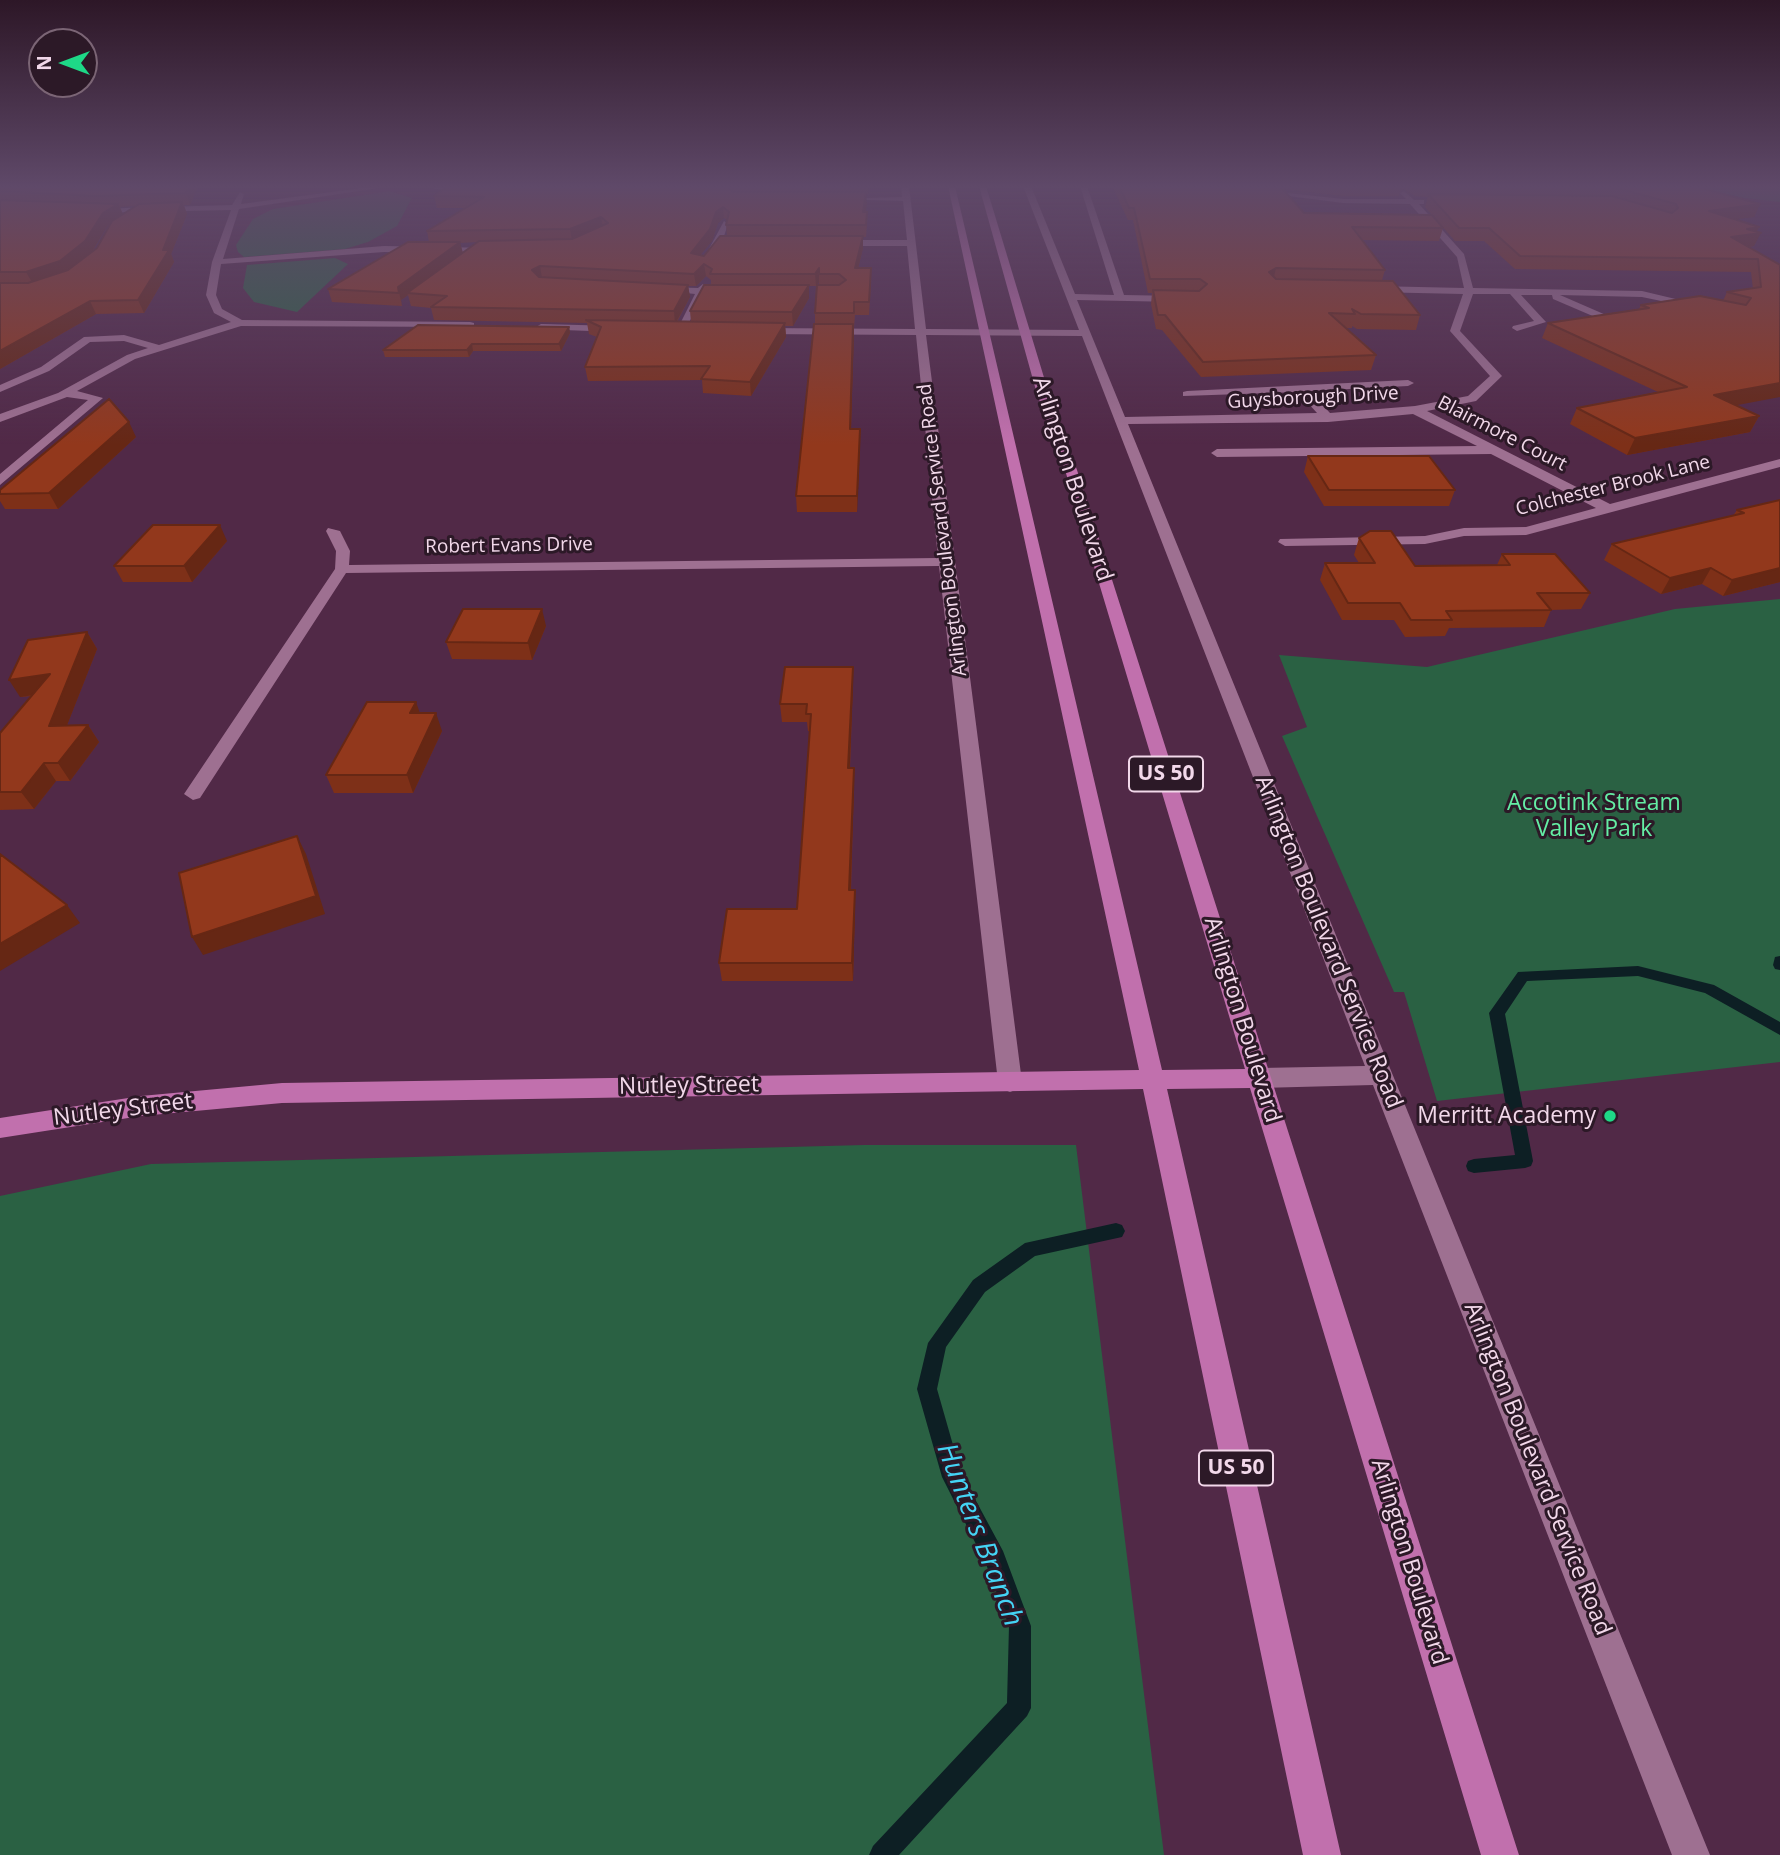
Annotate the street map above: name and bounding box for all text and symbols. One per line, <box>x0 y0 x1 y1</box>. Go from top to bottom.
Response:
north arrow <box>28 28 98 98</box>
text: N <box>31 55 57 71</box>
street label: Arlington Boulevard <box>1026 373 1118 585</box>
street label: Arlington Boulevard Service Road <box>914 382 972 678</box>
street label: Guysborough Drive <box>1227 382 1399 414</box>
street label: Blairmore Court <box>1433 392 1571 476</box>
street label: Colchester Brook Lane <box>1513 451 1713 521</box>
street label: Robert Evans Drive <box>425 533 593 559</box>
road number: US 50 <box>1129 756 1203 792</box>
street label: Arlington Boulevard Service Road <box>1248 772 1408 1112</box>
park label: Accotink Stream Valley Park <box>1507 789 1681 843</box>
street label: Arlington Boulevard <box>1198 914 1286 1126</box>
street label: Nutley Street <box>619 1071 759 1101</box>
street label: Nutley Street <box>52 1088 194 1132</box>
place label: Merritt Academy <box>1417 1102 1596 1130</box>
marker: Merritt Academy <box>1602 1108 1618 1124</box>
street label: Arlington Boulevard Service Road <box>1457 1299 1617 1639</box>
water label: Hunters Branch <box>929 1439 1029 1631</box>
road number: US 50 <box>1199 1450 1273 1486</box>
street label: Arlington Boulevard <box>1365 1456 1453 1668</box>

